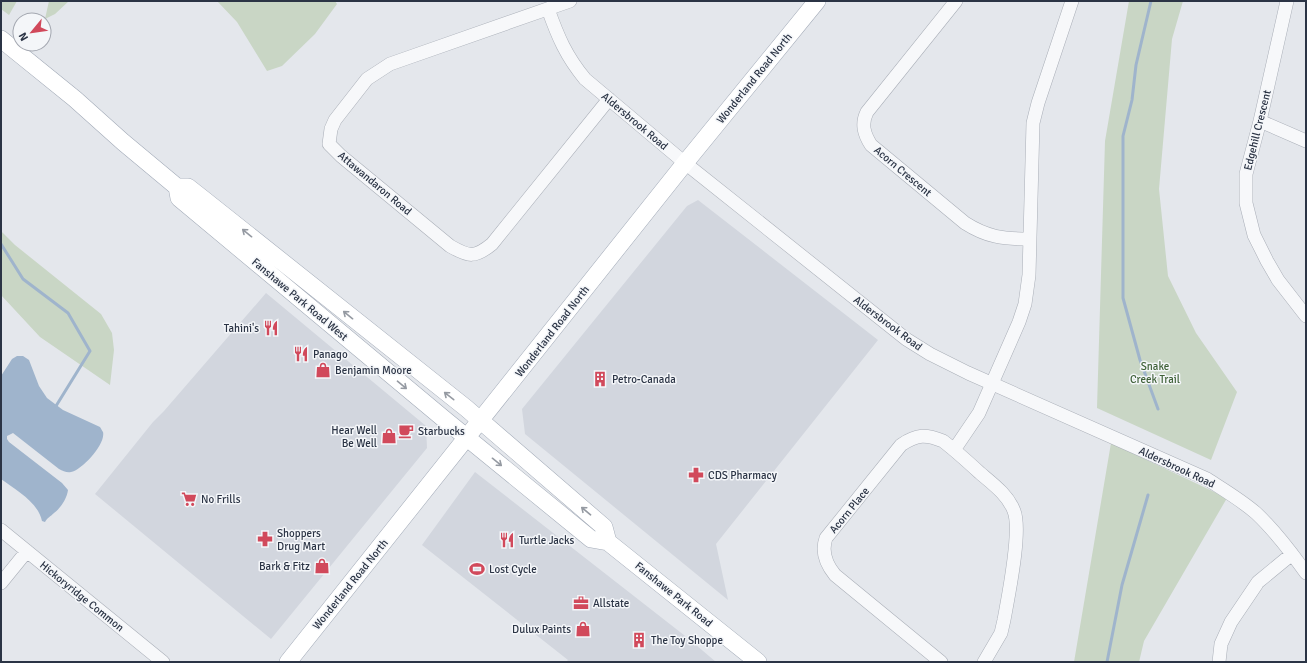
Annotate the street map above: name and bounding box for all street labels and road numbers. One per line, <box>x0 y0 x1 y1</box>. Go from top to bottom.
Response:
street label: Wonderland Road North <box>714 31 795 126</box>
street label: Edgehill Crescent <box>1241 88 1274 172</box>
street label: Aldersbrook Road <box>599 90 671 153</box>
street label: Acorn Crescent <box>871 144 934 199</box>
street label: Attawandaron Road <box>335 149 414 218</box>
street label: Fanshawe Park Road West <box>249 255 351 344</box>
street label: Wonderland Road North <box>513 283 592 380</box>
street label: Aldersbrook Road <box>851 293 925 354</box>
street label: Aldersbrook Road <box>1137 444 1217 491</box>
street label: Acorn Place <box>827 485 872 536</box>
street label: Wonderland Road North <box>310 537 391 632</box>
street label: Hickoryridge Common <box>37 558 126 634</box>
street label: Fanshawe Park Road <box>632 559 715 630</box>

